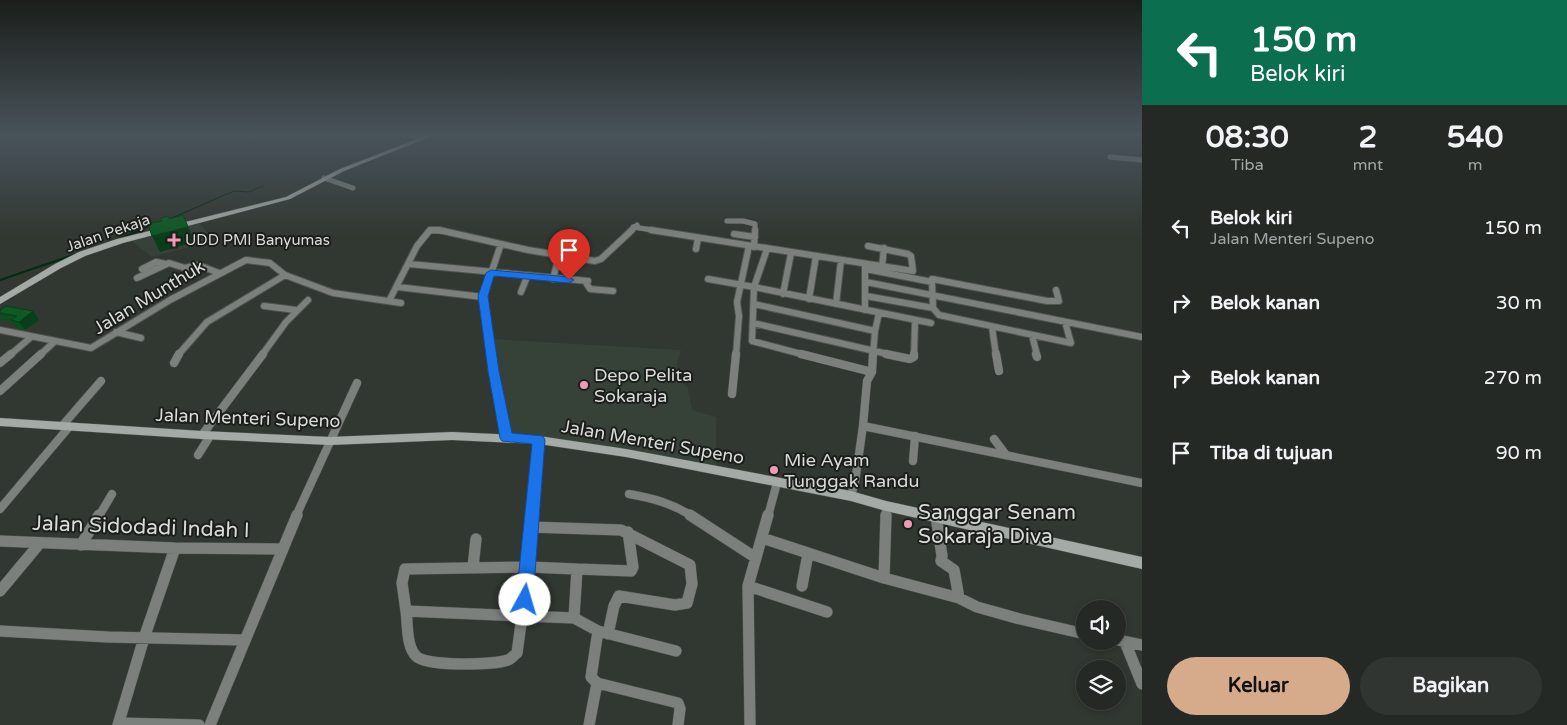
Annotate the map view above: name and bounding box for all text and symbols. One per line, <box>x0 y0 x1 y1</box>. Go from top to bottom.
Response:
text: 150 m <box>1250 19 1357 61</box>
icon: left <box>1167 20 1232 85</box>
text: Belok kiri <box>1250 61 1346 87</box>
text: 08:30 <box>1206 119 1289 156</box>
text: 2 <box>1358 119 1377 156</box>
text: 540 <box>1447 119 1503 156</box>
text: Tiba <box>1231 155 1264 175</box>
text: mnt <box>1353 155 1383 175</box>
text: m <box>1468 155 1482 175</box>
text: Belok kiri <box>1210 207 1293 229</box>
street label: Jalan Pekaja <box>64 210 152 256</box>
icon: left <box>1167 214 1195 242</box>
text: 150 m <box>1484 217 1542 239</box>
pin <box>548 229 590 280</box>
text: Jalan Menteri Supeno <box>1210 229 1375 249</box>
place label: UDD PMI Banyumas <box>185 231 330 249</box>
marker: UDD PMI Banyumas <box>167 233 181 247</box>
icon: arrive <box>555 236 583 264</box>
street label: Jalan Munthuk <box>89 255 209 339</box>
icon: right <box>1167 289 1195 317</box>
text: Belok kanan <box>1210 292 1320 314</box>
text: 30 m <box>1496 292 1542 314</box>
place label: Depo Pelita Sokaraja <box>594 364 692 407</box>
icon: right <box>1167 364 1195 392</box>
text: Belok kanan <box>1210 367 1320 389</box>
text: 270 m <box>1484 367 1542 389</box>
marker: Depo Pelita Sokaraja <box>578 379 590 391</box>
street label: Jalan Menteri Supeno <box>155 404 341 432</box>
street label: Jalan Menteri Supeno <box>560 415 746 469</box>
icon: arrive <box>1167 439 1195 467</box>
text: Tiba di tujuan <box>1210 442 1333 464</box>
text: 90 m <box>1496 442 1542 464</box>
place label: Mie Ayam Tunggak Randu <box>784 449 919 492</box>
marker: Mie Ayam Tunggak Randu <box>768 464 780 476</box>
place label: Sanggar Senam Sokaraja Diva <box>918 500 1076 549</box>
street label: Jalan Sidodadi Indah I <box>32 511 250 543</box>
marker: Sanggar Senam Sokaraja Diva <box>902 518 914 530</box>
position arrow <box>498 573 550 625</box>
map controls <box>1076 600 1126 710</box>
button: sound <box>1076 600 1126 650</box>
button: Keluar <box>1167 657 1350 715</box>
button: Bagikan <box>1360 657 1542 715</box>
button: layers <box>1076 660 1126 710</box>

